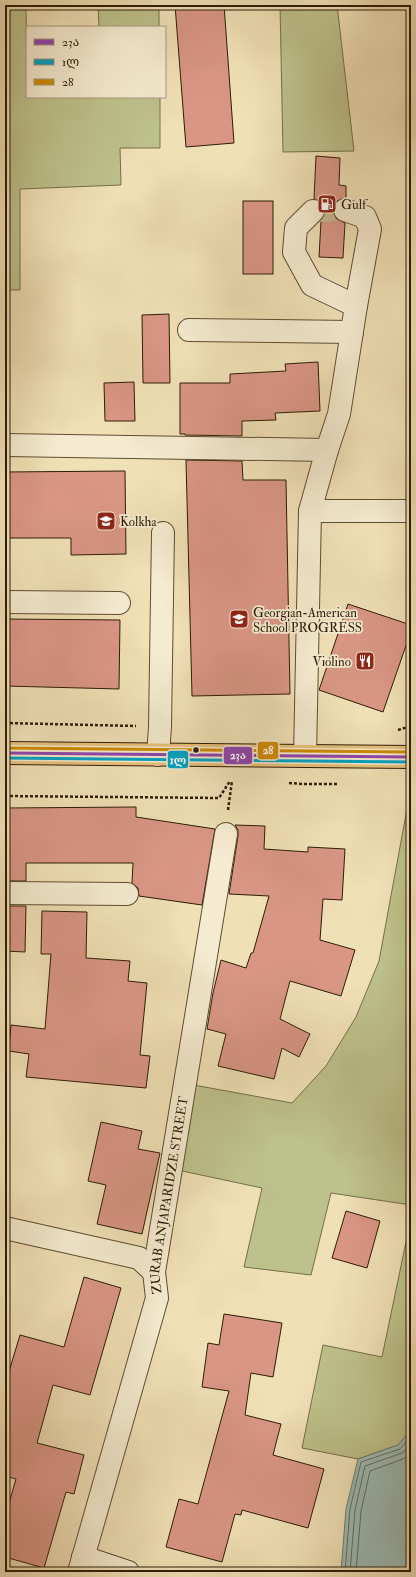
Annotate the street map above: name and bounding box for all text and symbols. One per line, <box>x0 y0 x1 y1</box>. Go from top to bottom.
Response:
legend <box>26 26 166 98</box>
text: 23ა <box>62 35 79 50</box>
text: 1ლ <box>62 55 79 70</box>
text: 28 <box>62 75 74 90</box>
fuel station icon: Gulf <box>316 193 338 215</box>
place label: Gulf <box>341 197 368 213</box>
school or university icon: Kolkha <box>95 510 117 532</box>
place label: Kolkha <box>120 514 157 530</box>
place label: Georgian-American School PROGRESS <box>253 605 362 636</box>
school or university icon: Georgian-American School PROGRESS <box>228 608 250 630</box>
restaurant icon: Violino <box>354 650 376 672</box>
place label: Violino <box>313 654 351 670</box>
line badge: 28 <box>257 741 279 760</box>
text: 28 <box>263 744 274 757</box>
unlabelled marker <box>191 745 201 755</box>
line badge: 23ა <box>223 746 253 765</box>
text: 23ა <box>230 749 246 762</box>
line badge: 1ლ <box>167 750 189 769</box>
text: 1ლ <box>170 754 186 767</box>
street label: ZURAB ANJAPARIDZE STREET <box>147 1095 192 1295</box>

